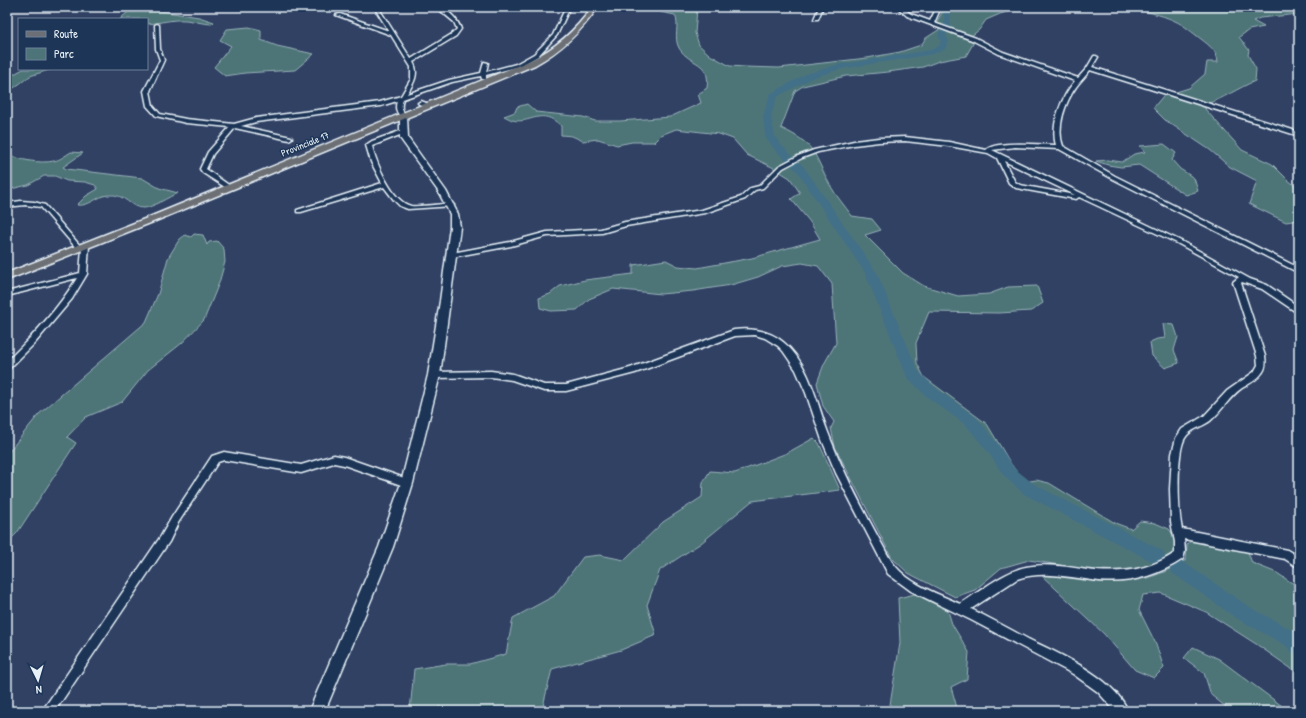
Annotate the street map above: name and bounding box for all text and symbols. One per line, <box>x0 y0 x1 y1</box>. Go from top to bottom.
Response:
legend <box>18 18 148 70</box>
text: Route <box>54 25 78 42</box>
text: Parc <box>54 45 74 62</box>
street label: Provinciale 17 <box>279 128 331 160</box>
north arrow <box>18 660 58 700</box>
text: N <box>35 683 42 697</box>

